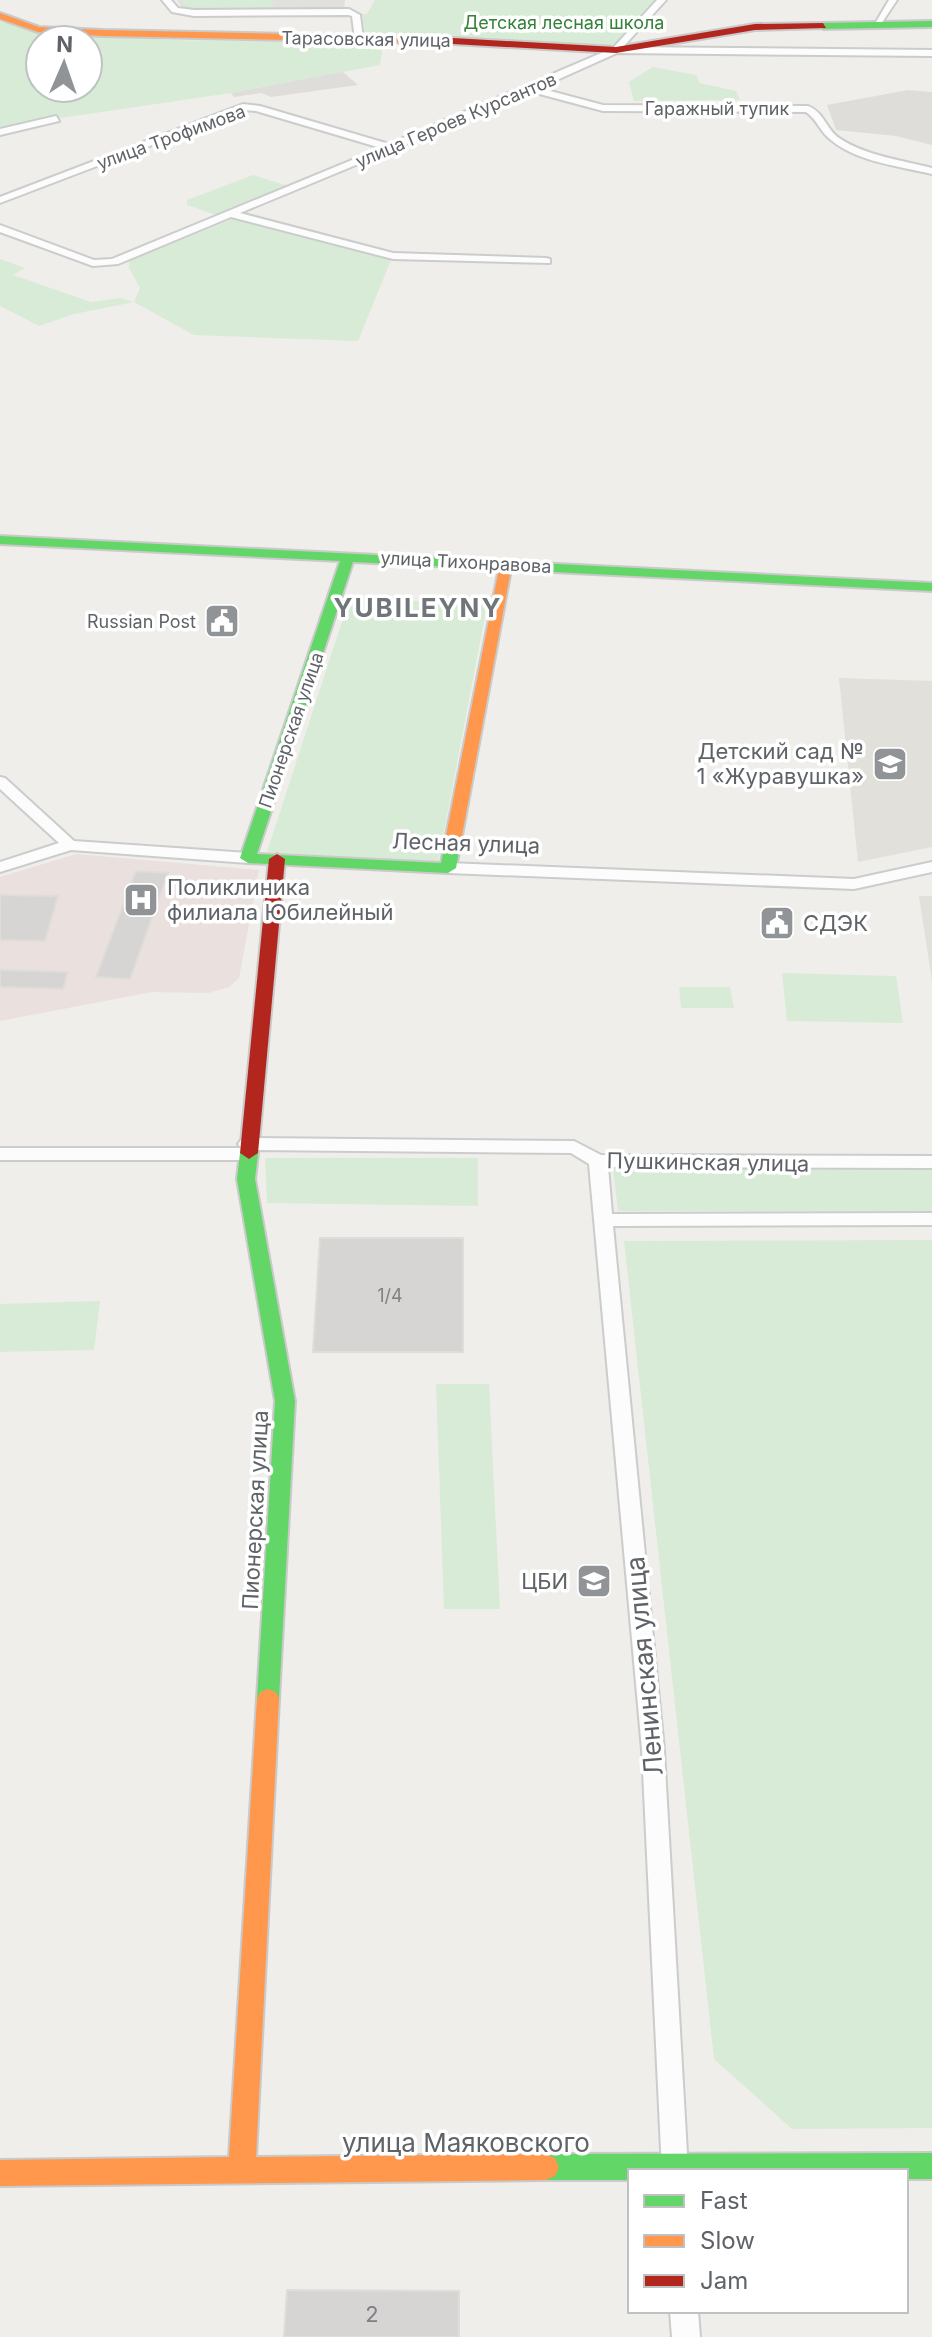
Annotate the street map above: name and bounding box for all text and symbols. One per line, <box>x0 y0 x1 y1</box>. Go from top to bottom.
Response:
park label: Детская лесная школа <box>464 12 664 33</box>
north arrow <box>24 24 104 104</box>
street label: Тарасовская улица <box>281 27 451 51</box>
text: N <box>56 31 74 57</box>
street label: улица Героев Курсантов <box>352 68 560 172</box>
street label: Гаражный тупик <box>645 98 789 119</box>
street label: улица Трофимова <box>94 100 248 174</box>
street label: улица Тихонравова <box>380 547 552 577</box>
district label: YUBILEYNY <box>334 592 502 623</box>
public building icon: Russian Post <box>203 602 241 640</box>
place label: Russian Post <box>87 611 196 632</box>
street label: Пионерская улица <box>254 649 328 811</box>
place label: Детский сад № 1 «Журавушка» <box>697 738 864 789</box>
school or university icon: Детский сад № 1 «Журавушка» <box>871 745 909 783</box>
street label: Лесная улица <box>392 827 540 859</box>
place label: Поликлиника филиала Юбилейный <box>167 874 393 925</box>
hospital icon: Поликлиника филиала Юбилейный <box>122 881 160 919</box>
public building icon: СДЭК <box>758 904 796 942</box>
place label: СДЭК <box>803 910 868 936</box>
street label: Пушкинская улица <box>606 1147 810 1177</box>
house number: 1/4 <box>377 1285 403 1306</box>
street label: Пионерская улица <box>237 1410 273 1610</box>
street label: Ленинская улица <box>619 1555 669 1777</box>
school or university icon: ЦБИ <box>575 1562 613 1600</box>
place label: ЦБИ <box>521 1568 568 1594</box>
street label: улица Маяковского <box>342 2127 590 2158</box>
legend <box>628 2169 908 2313</box>
text: Fast <box>700 2186 748 2215</box>
text: Slow <box>700 2226 755 2255</box>
text: Jam <box>700 2266 748 2295</box>
house number: 2 <box>365 2301 379 2327</box>

